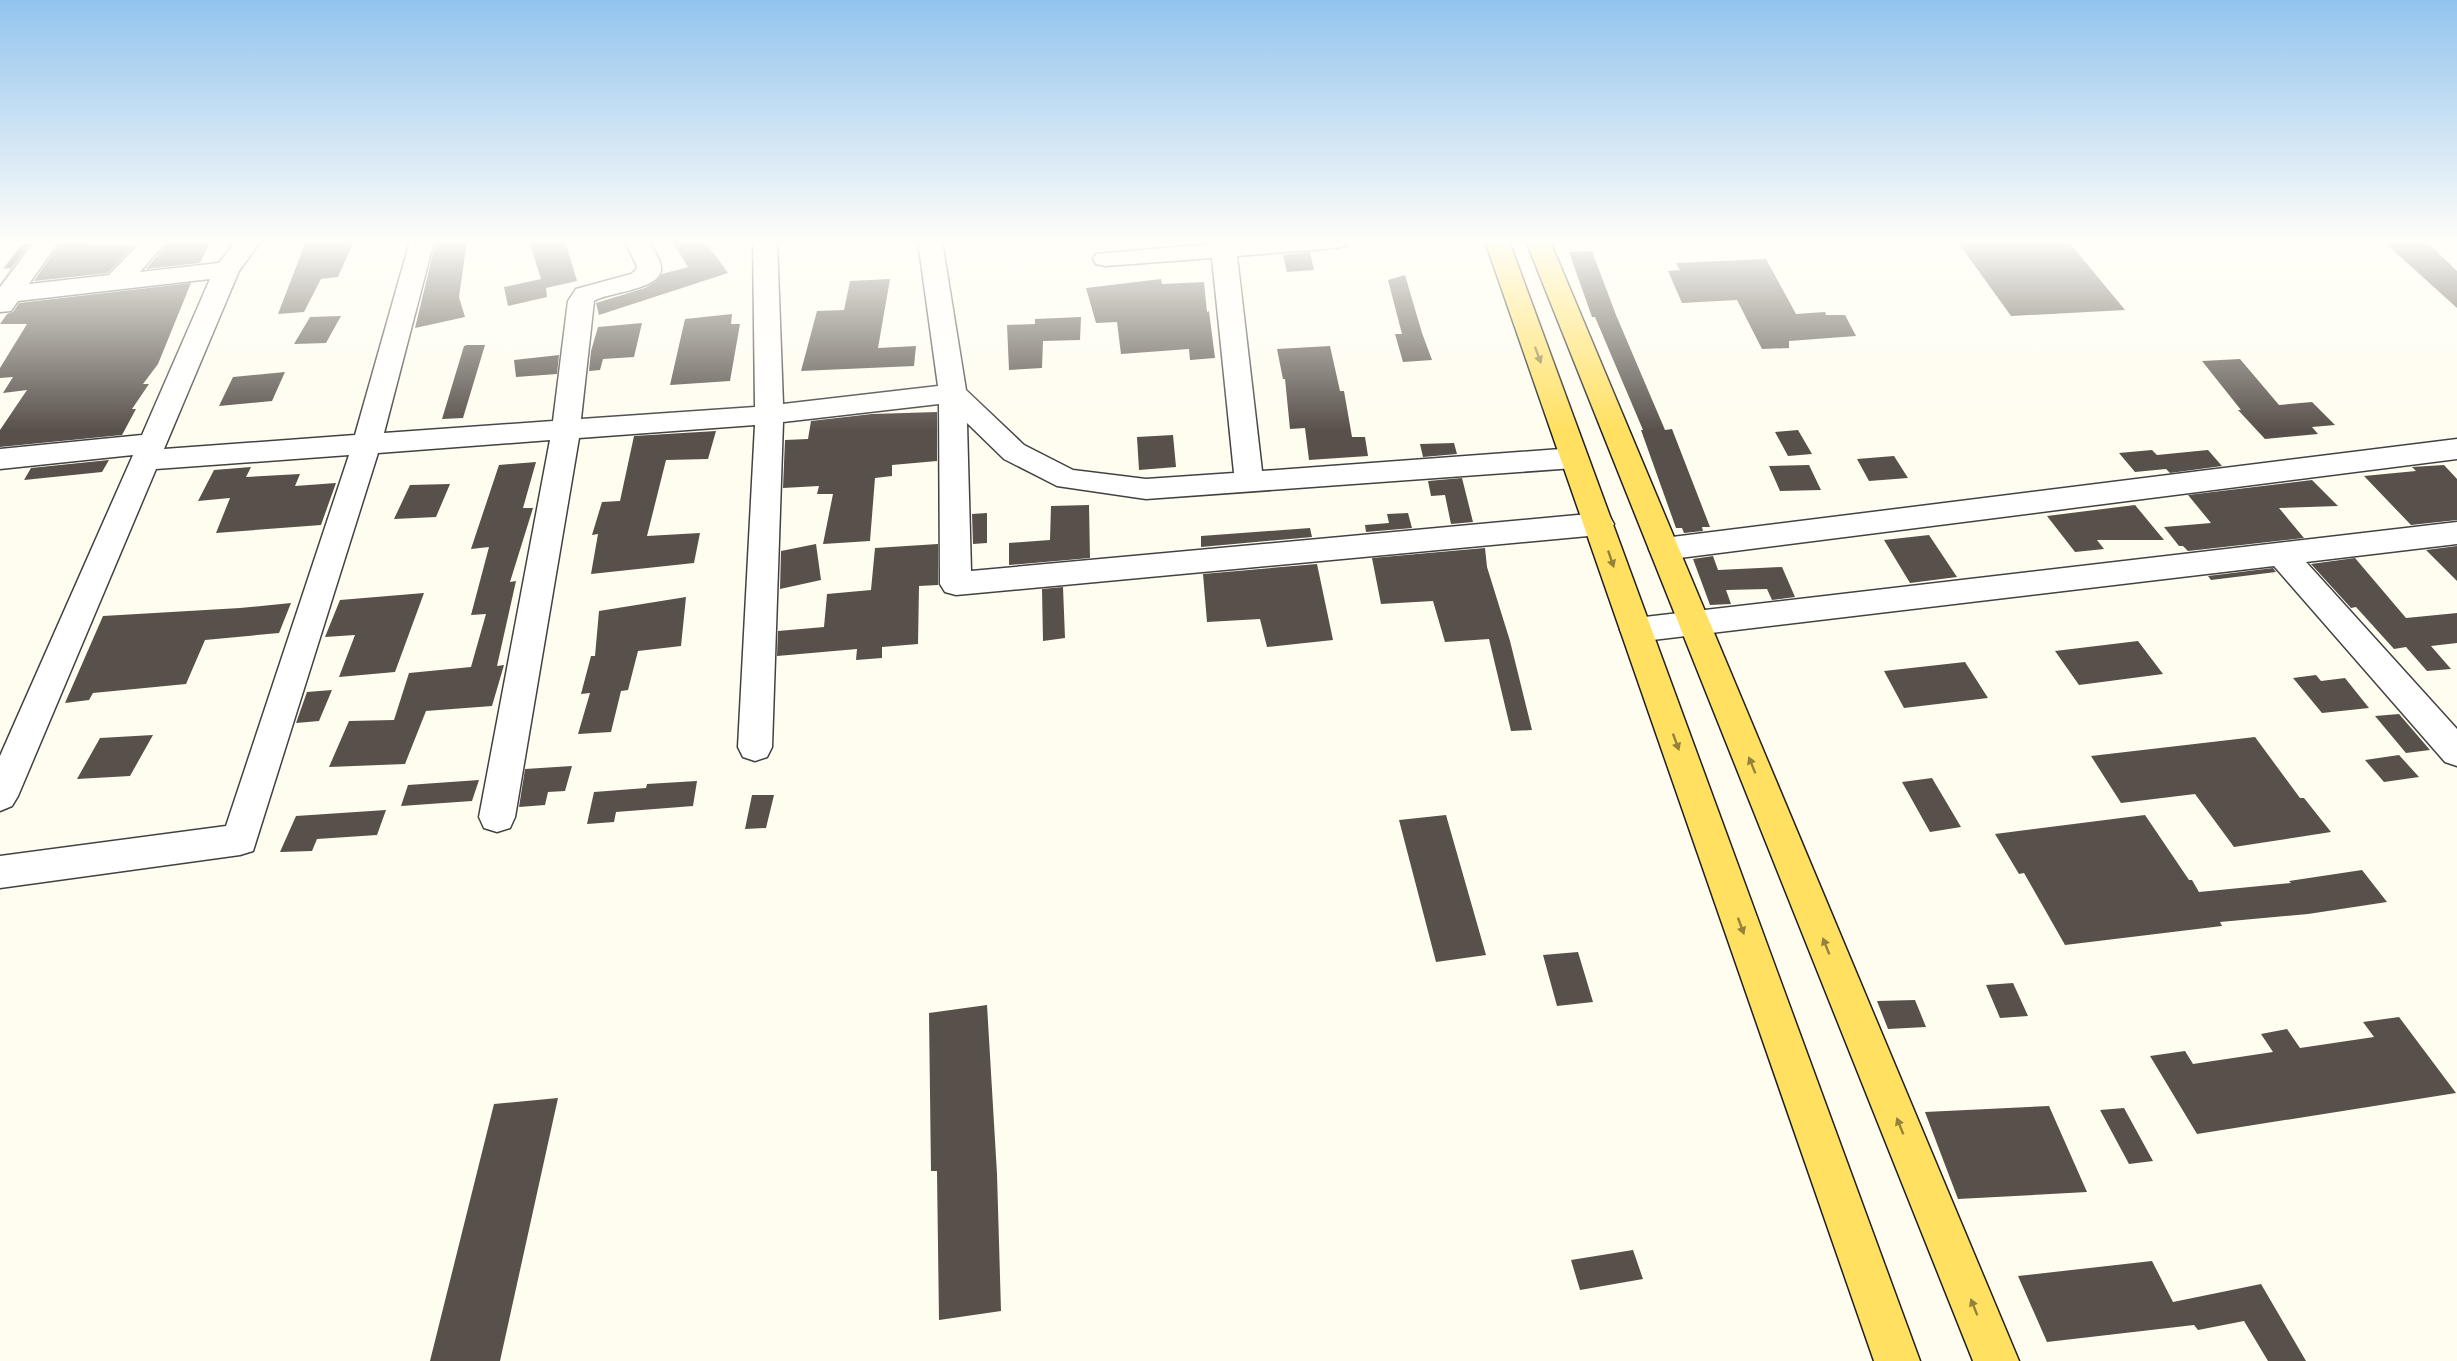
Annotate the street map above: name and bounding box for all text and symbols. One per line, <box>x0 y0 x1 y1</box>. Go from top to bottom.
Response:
one-way arrow <box>1533 346 1543 364</box>
one-way arrow <box>1606 550 1616 568</box>
one-way arrow <box>1671 734 1681 752</box>
one-way arrow <box>1747 756 1757 774</box>
one-way arrow <box>1737 917 1747 935</box>
one-way arrow <box>1821 937 1830 955</box>
one-way arrow <box>1895 1117 1905 1135</box>
one-way arrow <box>1969 1298 1978 1316</box>

